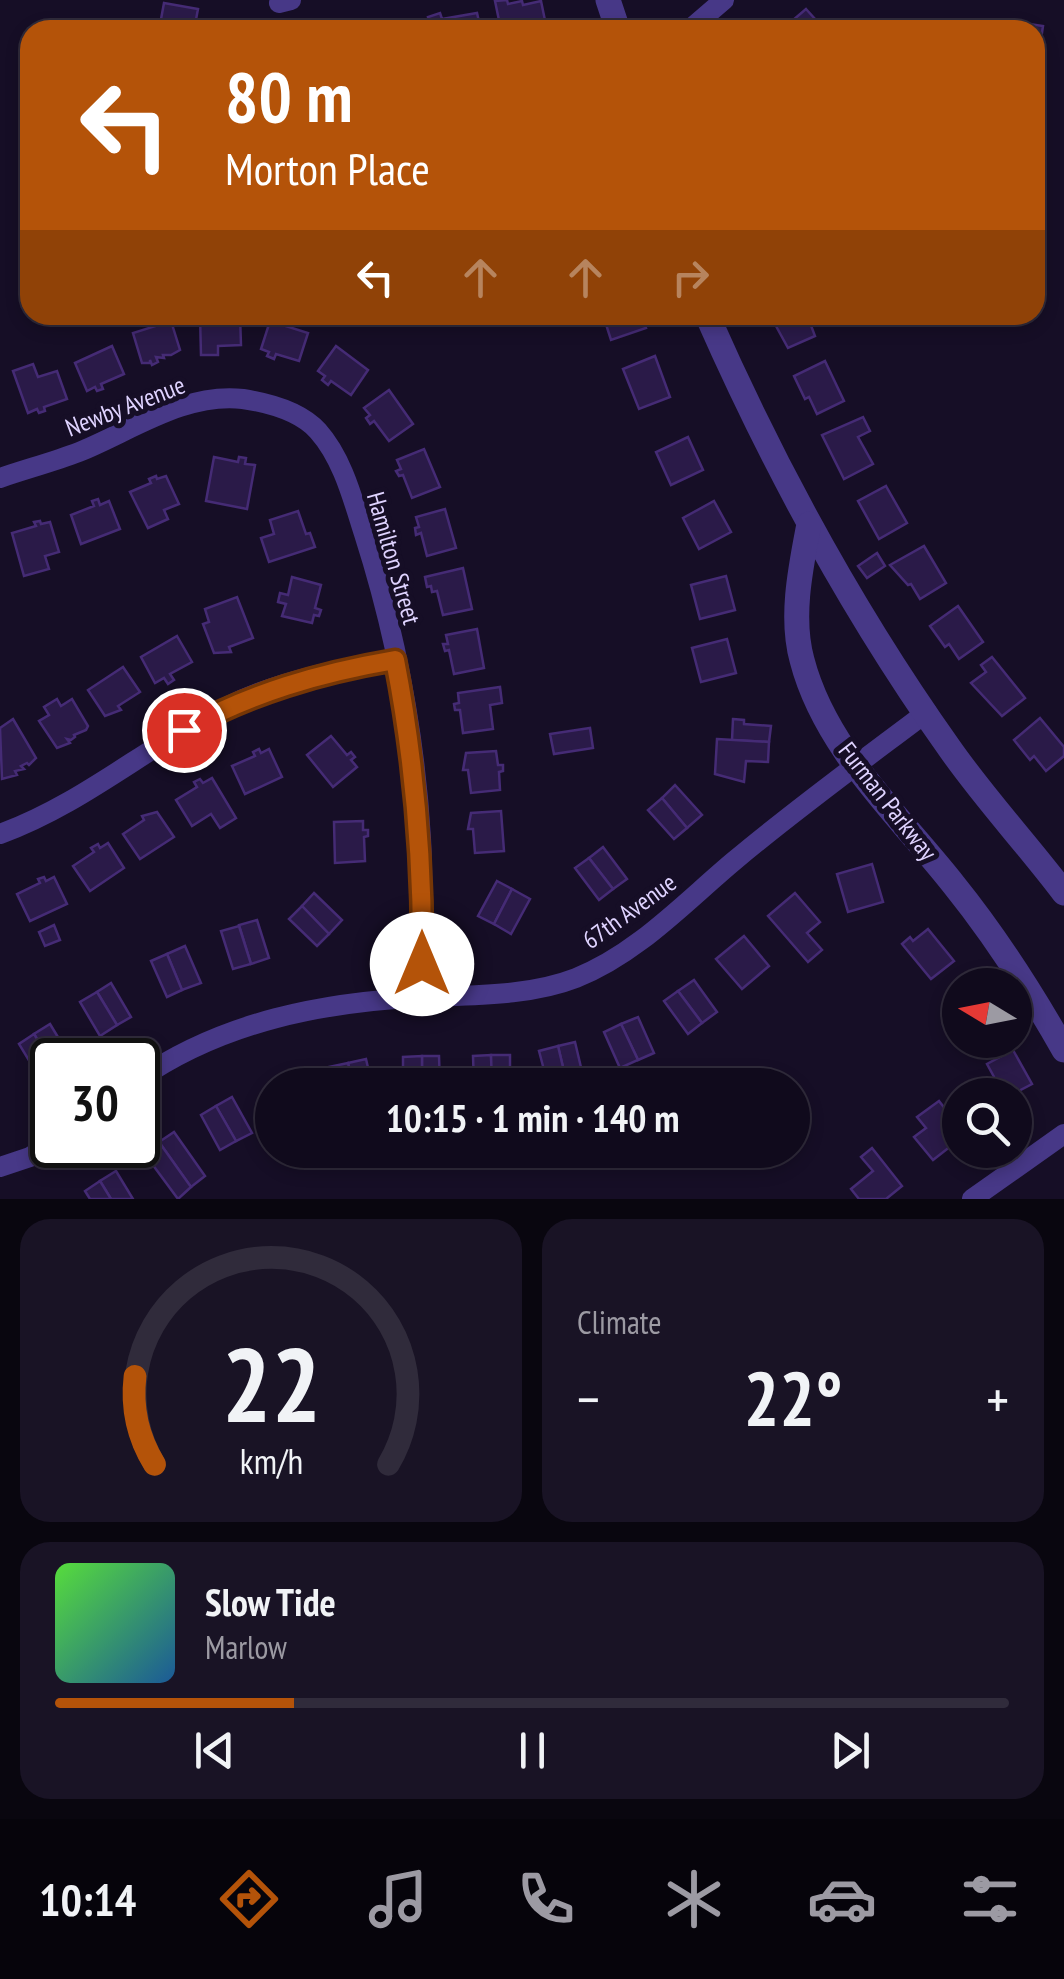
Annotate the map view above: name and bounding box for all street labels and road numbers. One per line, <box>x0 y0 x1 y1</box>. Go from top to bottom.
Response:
street label: Newby Avenue <box>61 369 189 443</box>
street label: Hamilton Street <box>360 488 428 628</box>
street label: Furman Parkway <box>832 735 945 867</box>
street label: 67th Avenue <box>576 866 682 956</box>

